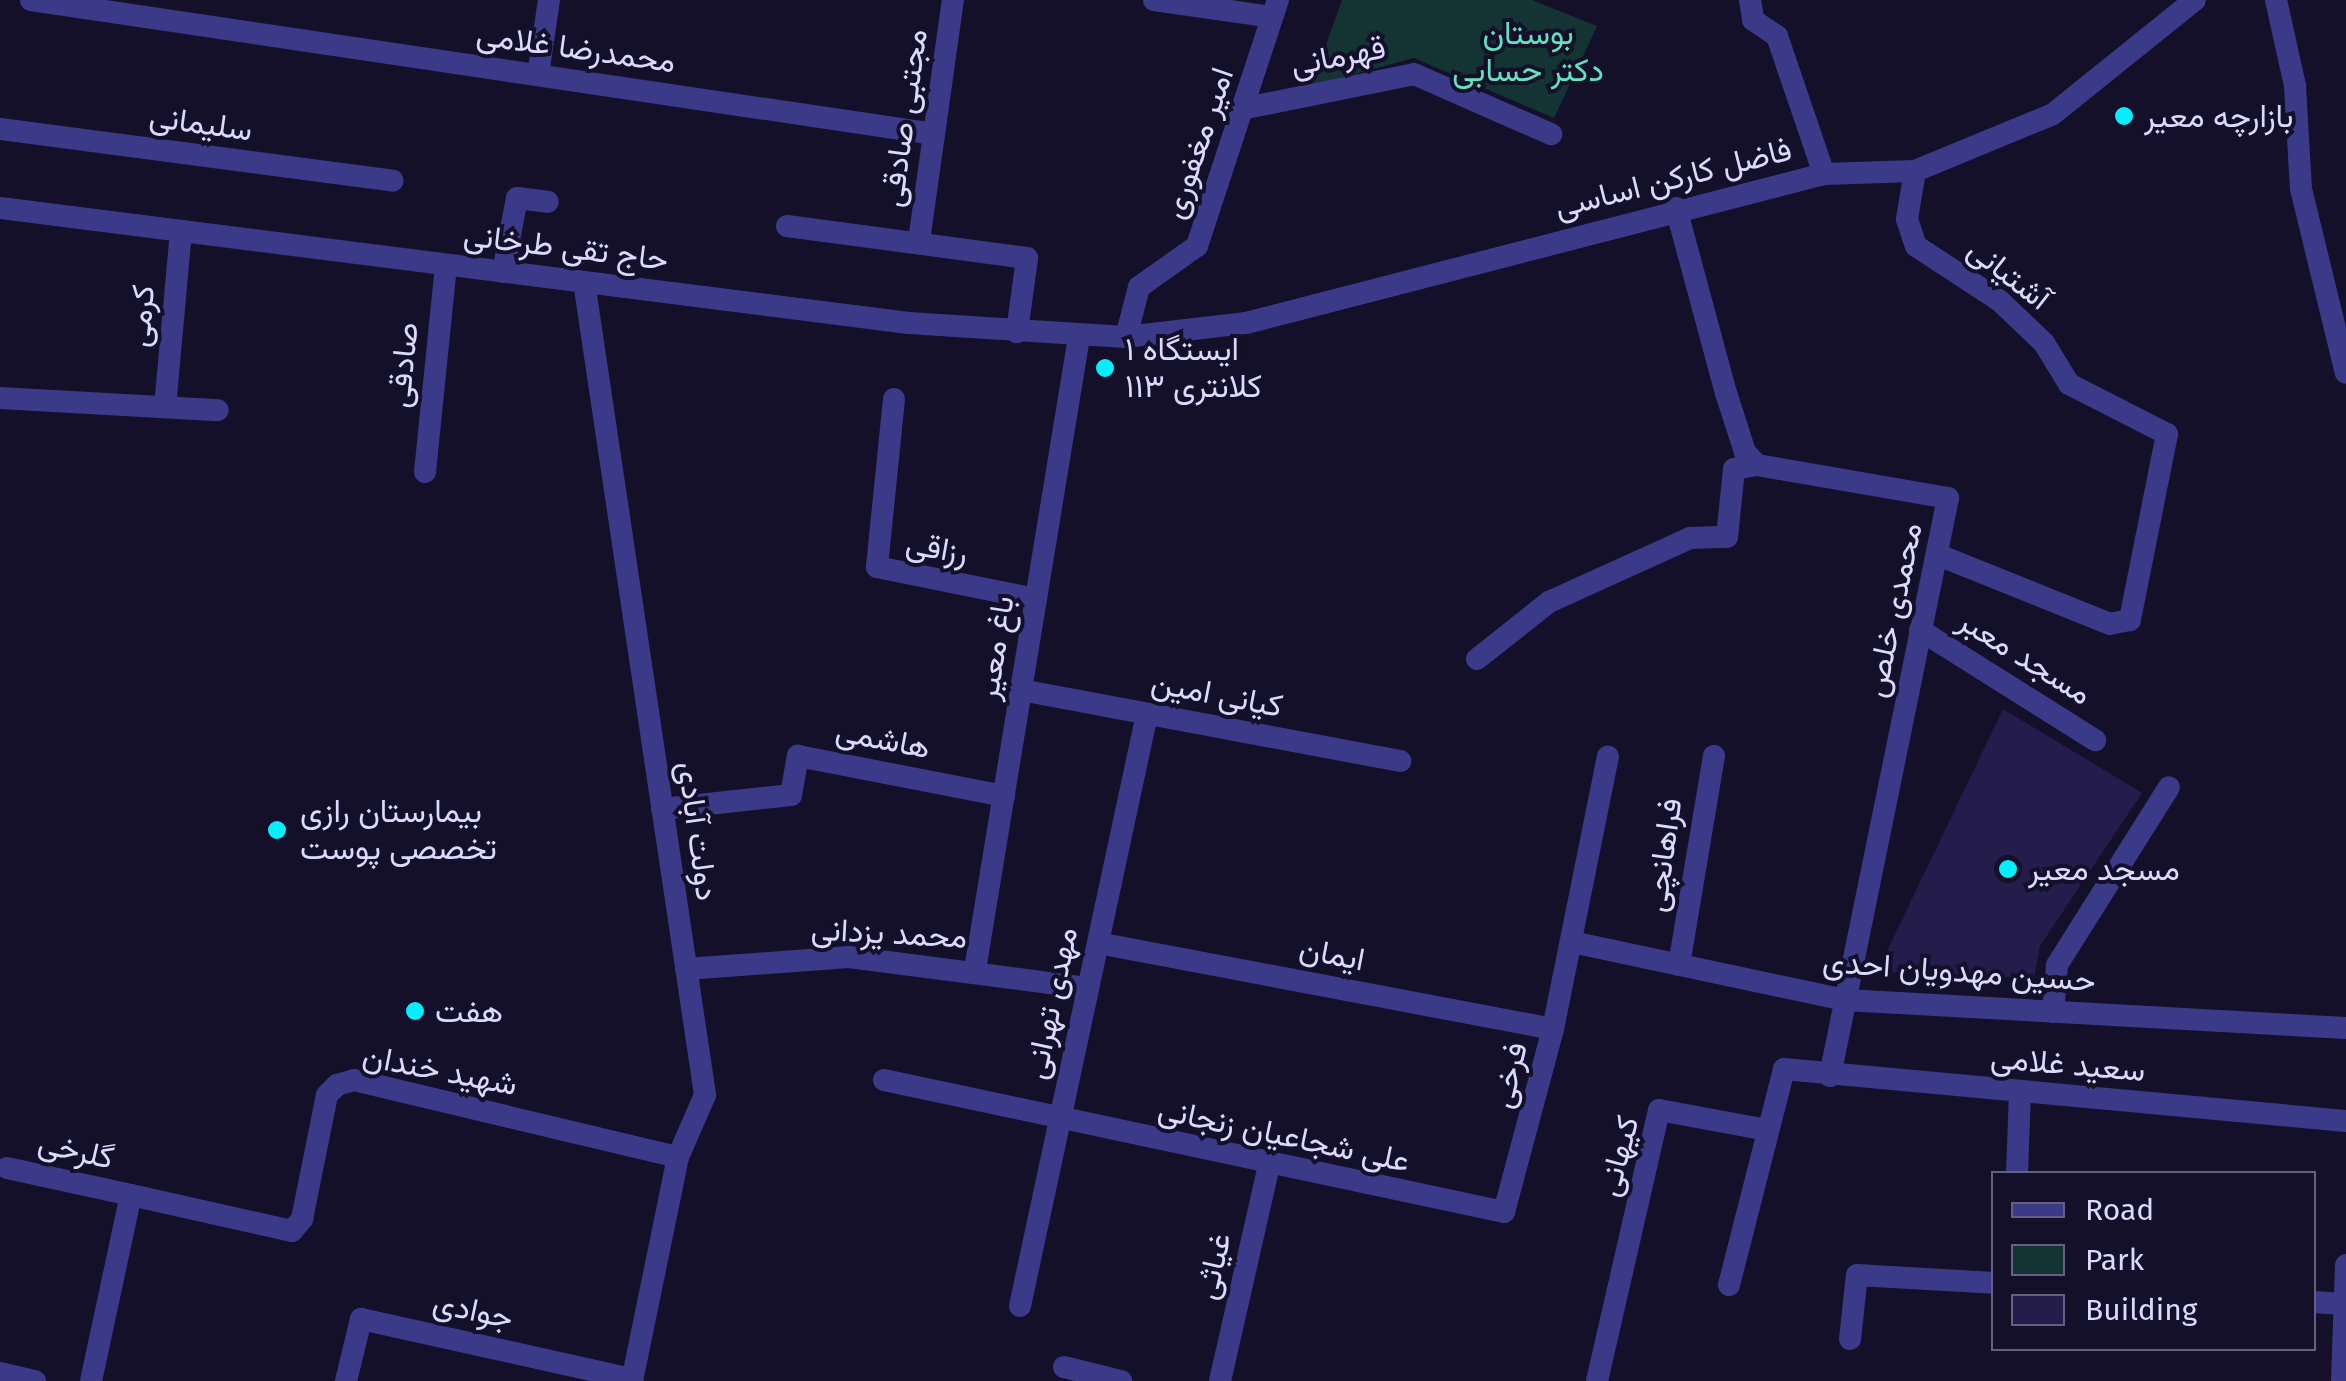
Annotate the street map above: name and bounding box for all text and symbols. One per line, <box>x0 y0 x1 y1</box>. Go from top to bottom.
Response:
street label: محمدرضا غلامی <box>474 15 678 81</box>
park label: بوستان دکتر حسابی <box>1452 15 1604 90</box>
street label: مجتبی صادقی <box>872 26 936 210</box>
street label: قهرمانی <box>1287 28 1389 84</box>
street label: امیر مغفوری <box>1154 62 1242 224</box>
street label: سلیمانی <box>147 97 255 149</box>
place label: بازارچه معیر <box>2144 97 2293 135</box>
marker: بازارچه معیر <box>2113 105 2135 127</box>
street label: فاضل کارکن اساسی <box>1550 130 1796 226</box>
street label: حاج تقی طرخانی <box>461 215 671 279</box>
street label: آشتیانی <box>1960 230 2058 318</box>
street label: کرمی <box>119 283 163 349</box>
street label: صادقی <box>379 320 427 410</box>
place label: ایستگاه ۱ کلانتری ۱۱۳ <box>1125 331 1262 406</box>
marker: ایستگاه ۱ کلانتری ۱۱۳ <box>1094 357 1116 379</box>
street label: محمدی خلص <box>1856 519 1930 701</box>
street label: رزاقی <box>903 524 971 572</box>
street label: باغ معیر <box>968 593 1022 703</box>
street label: مسجد معبر <box>1951 601 2099 713</box>
street label: کیانی امین <box>1148 662 1286 726</box>
street label: هاشمی <box>833 711 933 767</box>
street label: دولت آبادی <box>669 759 727 903</box>
place label: بیمارستان رازی تخصصی پوست <box>300 793 497 868</box>
street label: فراهانچی <box>1636 796 1690 914</box>
marker: بیمارستان رازی تخصصی پوست <box>264 817 290 843</box>
place label: مسجد معیر <box>2028 850 2180 888</box>
marker: مسجد معیر <box>1997 858 2019 880</box>
street label: محمد یزدانی <box>810 910 968 956</box>
street label: مهدی تهرانی <box>1016 924 1086 1082</box>
street label: ایمان <box>1296 929 1368 979</box>
street label: حسین مهدویان احدی <box>1821 942 2097 1000</box>
place label: هفت <box>435 992 503 1030</box>
marker: هفت <box>404 1000 426 1022</box>
street label: شهید خندان <box>359 1036 521 1104</box>
street label: فرخی <box>1482 1038 1536 1112</box>
street label: سعید غلامی <box>1989 1038 2147 1090</box>
street label: علی شجاعیان زنجانی <box>1155 1090 1413 1180</box>
street label: کیهانی <box>1589 1112 1647 1200</box>
street label: گلرخی <box>34 1123 118 1177</box>
legend <box>1991 1171 2316 1351</box>
text: Road <box>2085 1192 2154 1228</box>
street label: غیاثی <box>1187 1229 1239 1303</box>
text: Park <box>2085 1242 2144 1278</box>
street label: جوادی <box>429 1283 517 1337</box>
text: Building <box>2085 1292 2197 1328</box>

